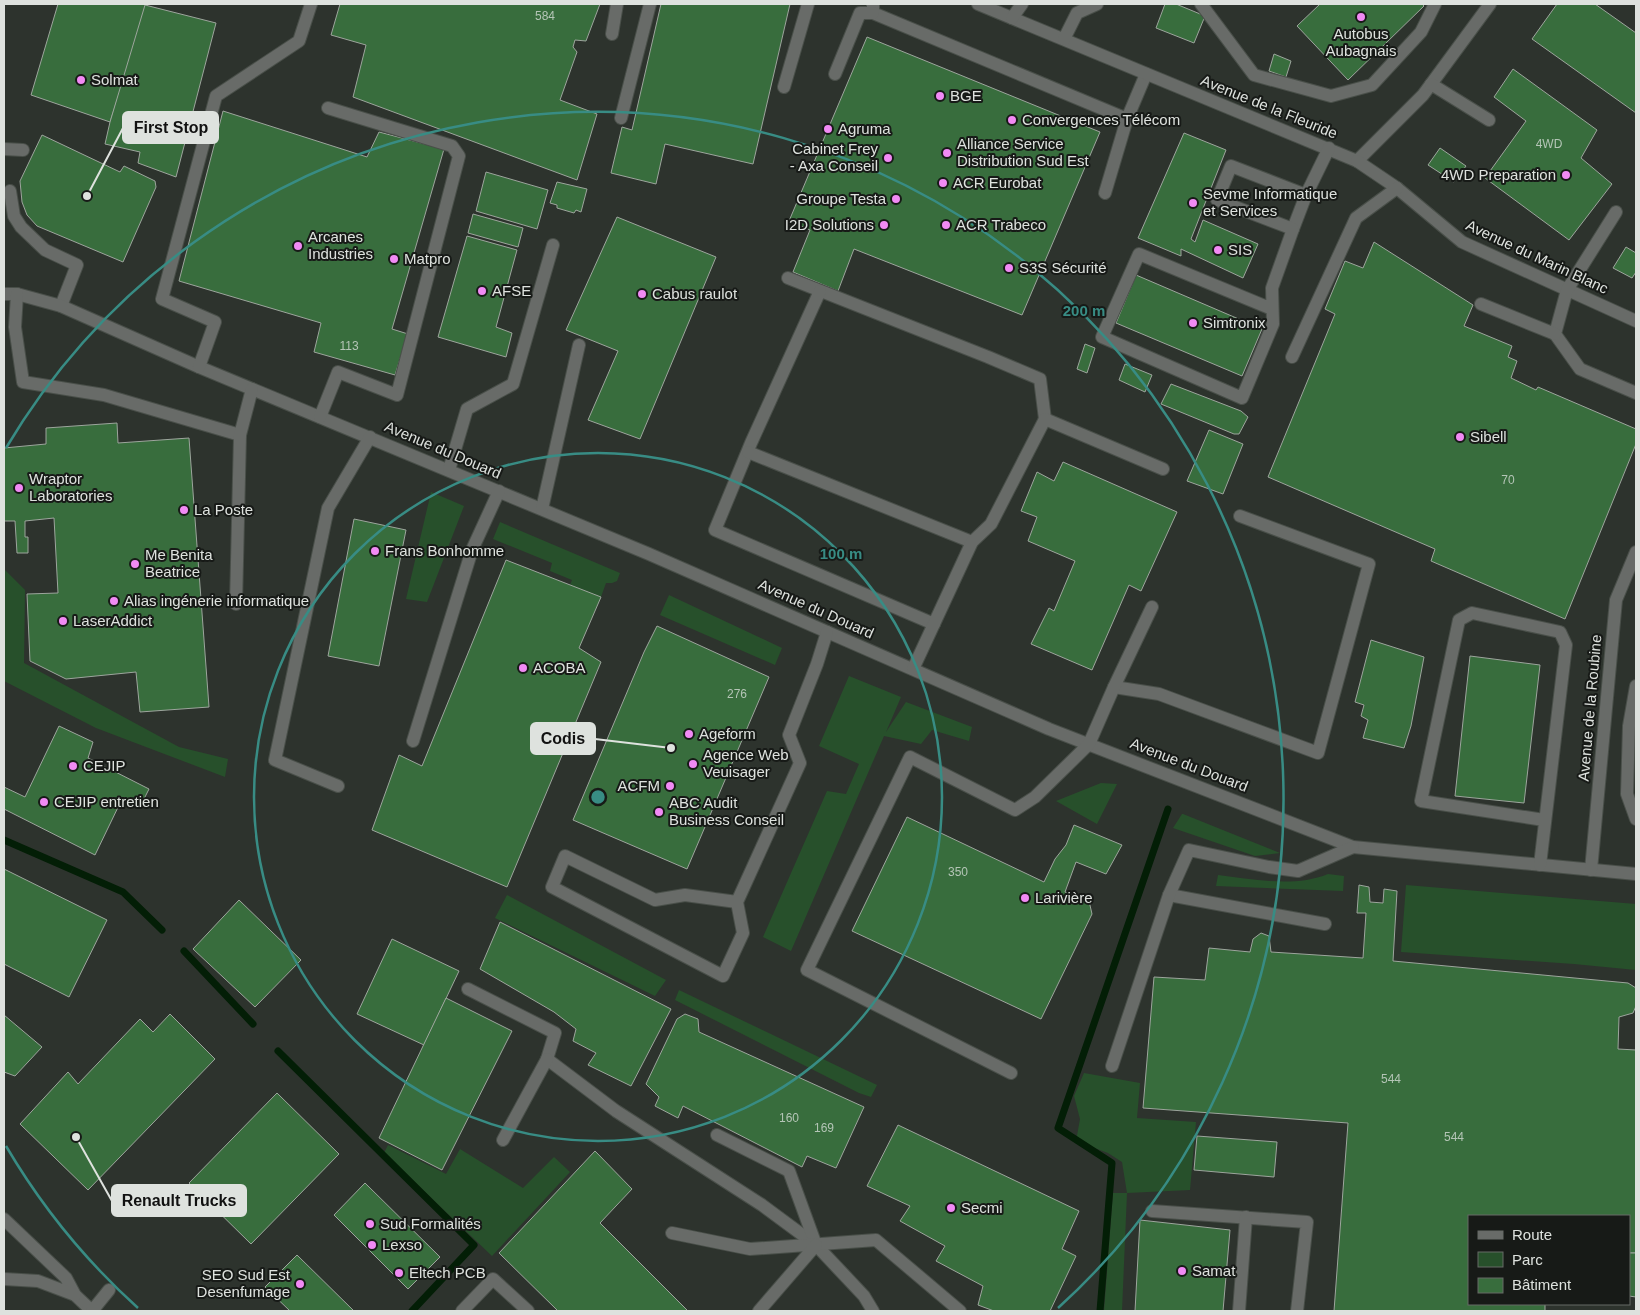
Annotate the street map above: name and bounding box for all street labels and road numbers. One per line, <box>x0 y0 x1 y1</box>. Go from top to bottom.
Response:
street label: Avenue de la Fleuride <box>1198 71 1340 142</box>
street label: Avenue du Marin Blanc <box>1463 216 1611 297</box>
street label: Avenue du Douard <box>382 417 504 482</box>
street label: Avenue du Douard <box>756 575 877 642</box>
street label: Avenue de la Roubine <box>1575 634 1604 782</box>
street label: Avenue du Douard <box>1128 734 1250 795</box>

